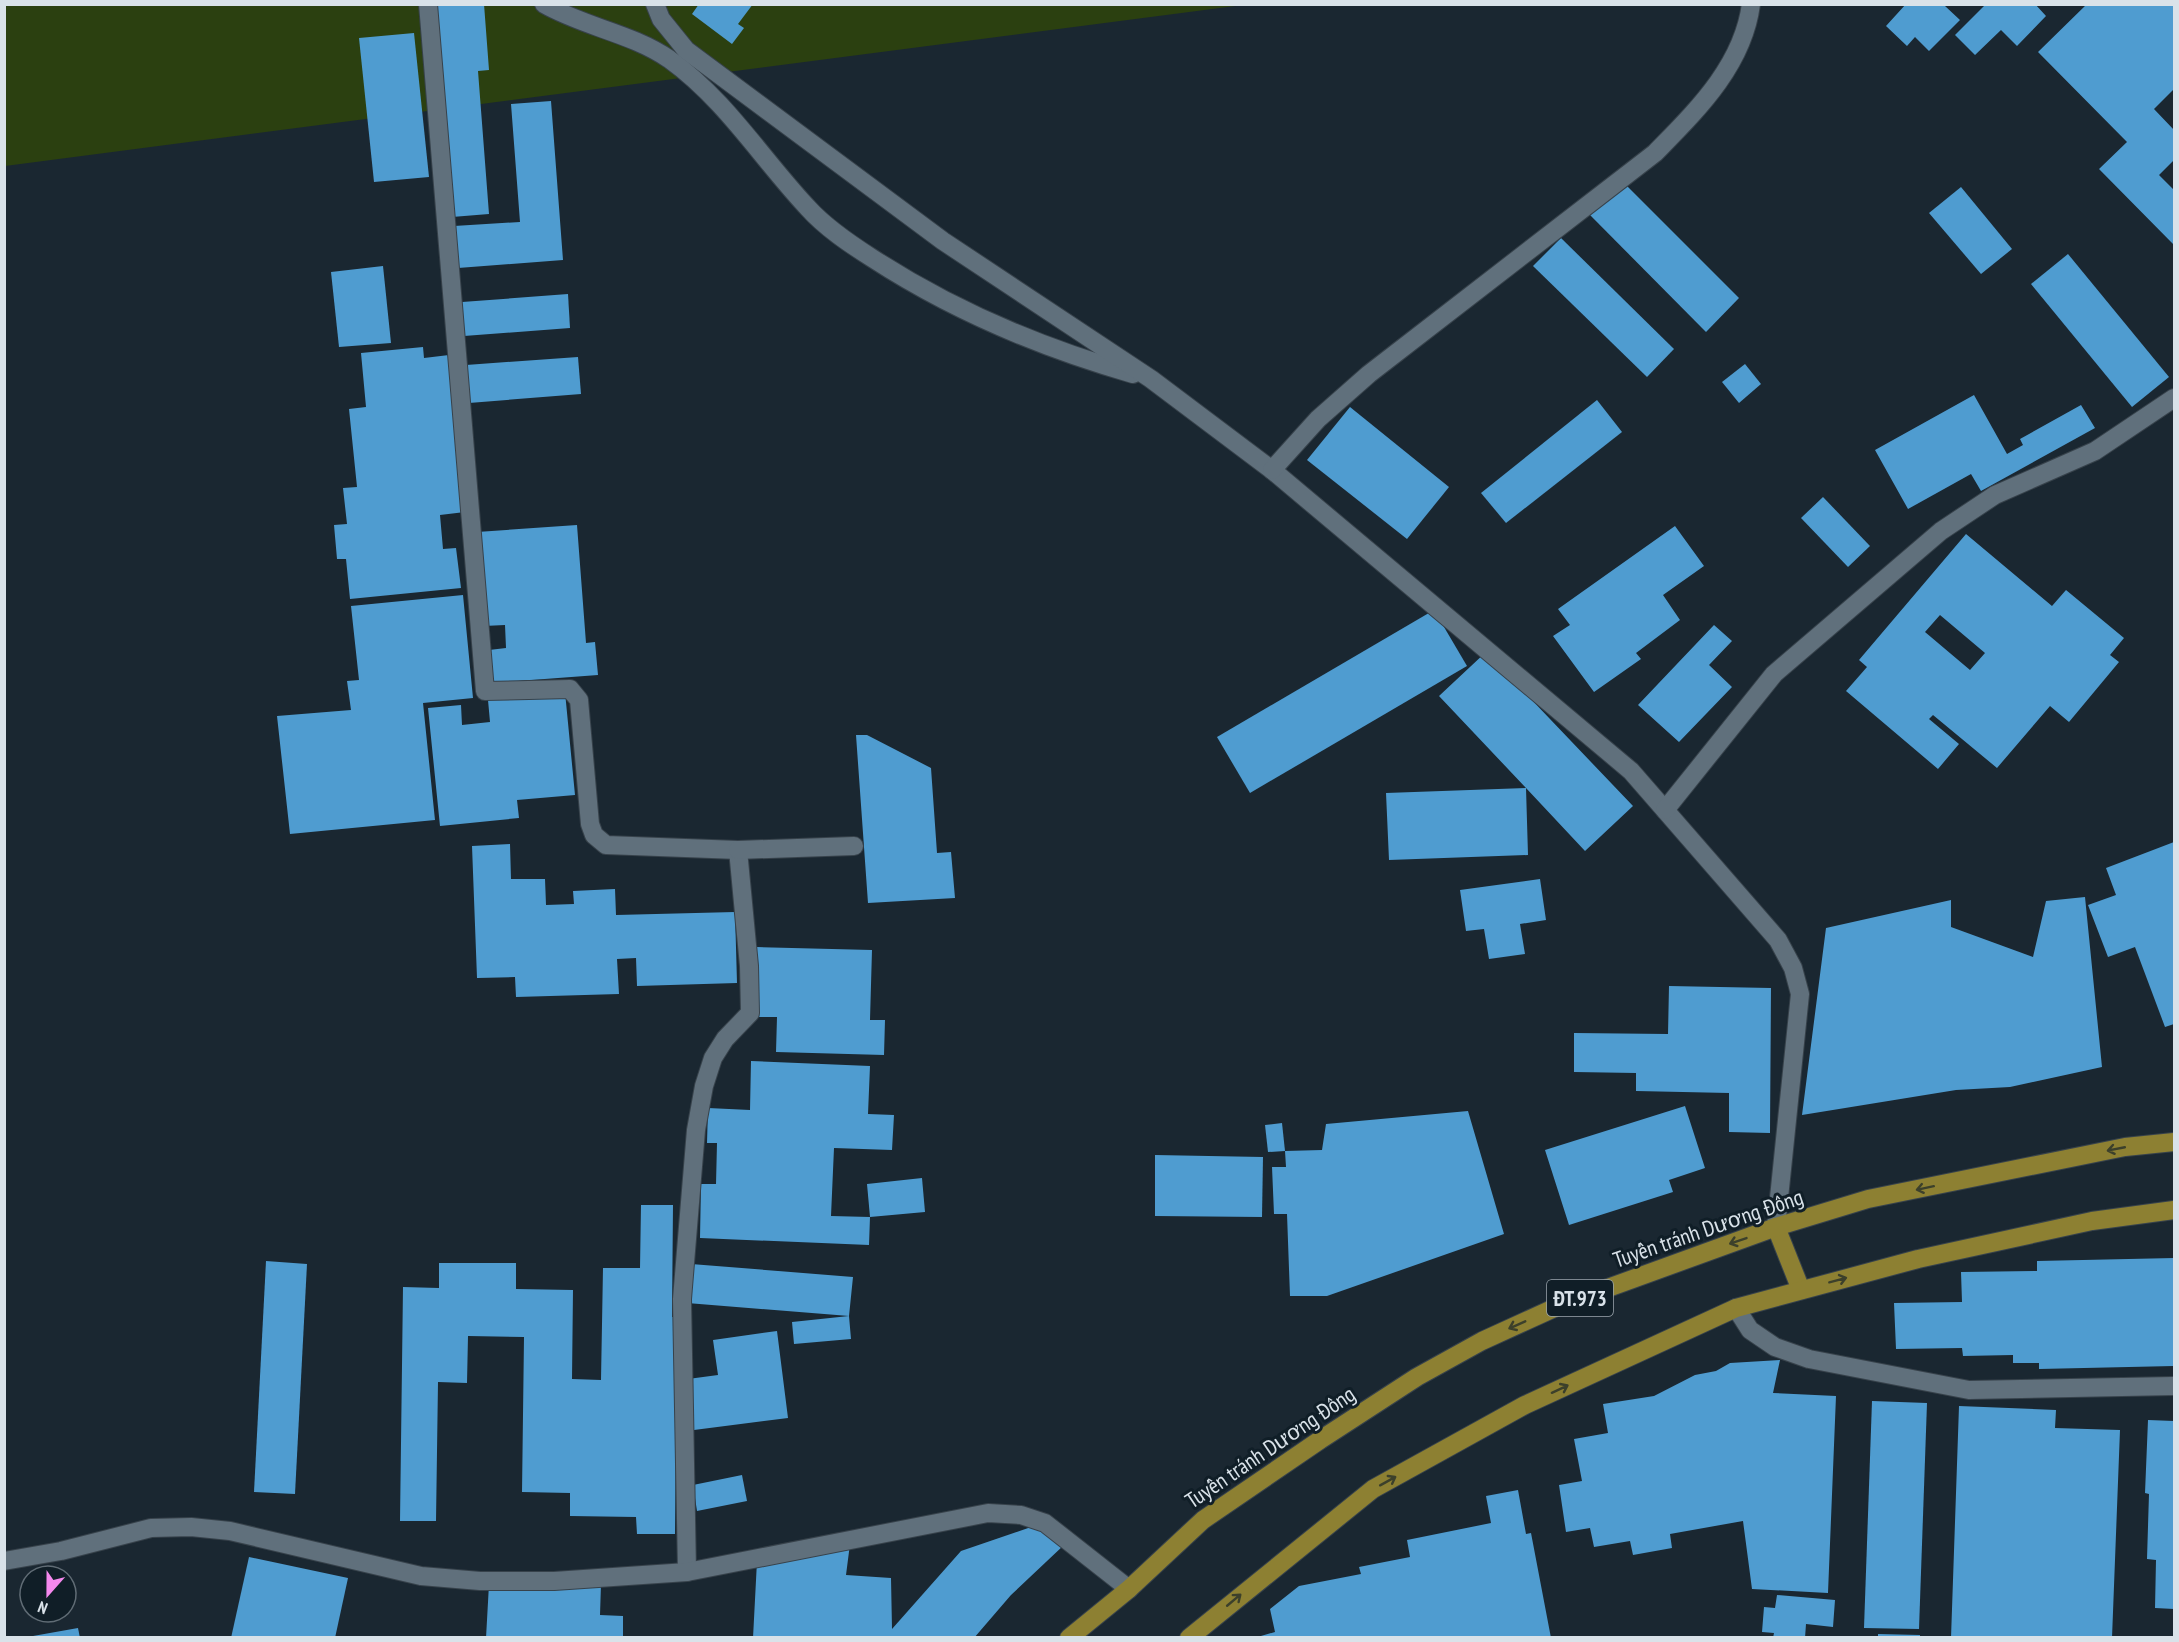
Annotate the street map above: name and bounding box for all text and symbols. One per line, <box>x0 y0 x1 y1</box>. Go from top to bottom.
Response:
one-way arrow <box>2107 1144 2127 1155</box>
street label: Tuyến tránh Dương Đông <box>1609 1182 1807 1274</box>
one-way arrow <box>1916 1183 1936 1194</box>
one-way arrow <box>1729 1236 1748 1247</box>
one-way arrow <box>1828 1273 1847 1285</box>
road number: ĐT.973 <box>1547 1280 1613 1316</box>
one-way arrow <box>1508 1320 1526 1332</box>
street label: Tuyến tránh Dương Đông <box>1180 1380 1360 1514</box>
one-way arrow <box>1550 1383 1568 1395</box>
one-way arrow <box>1379 1475 1396 1487</box>
north arrow <box>18 1564 78 1624</box>
one-way arrow <box>1226 1593 1241 1607</box>
text: N <box>35 1597 50 1619</box>

